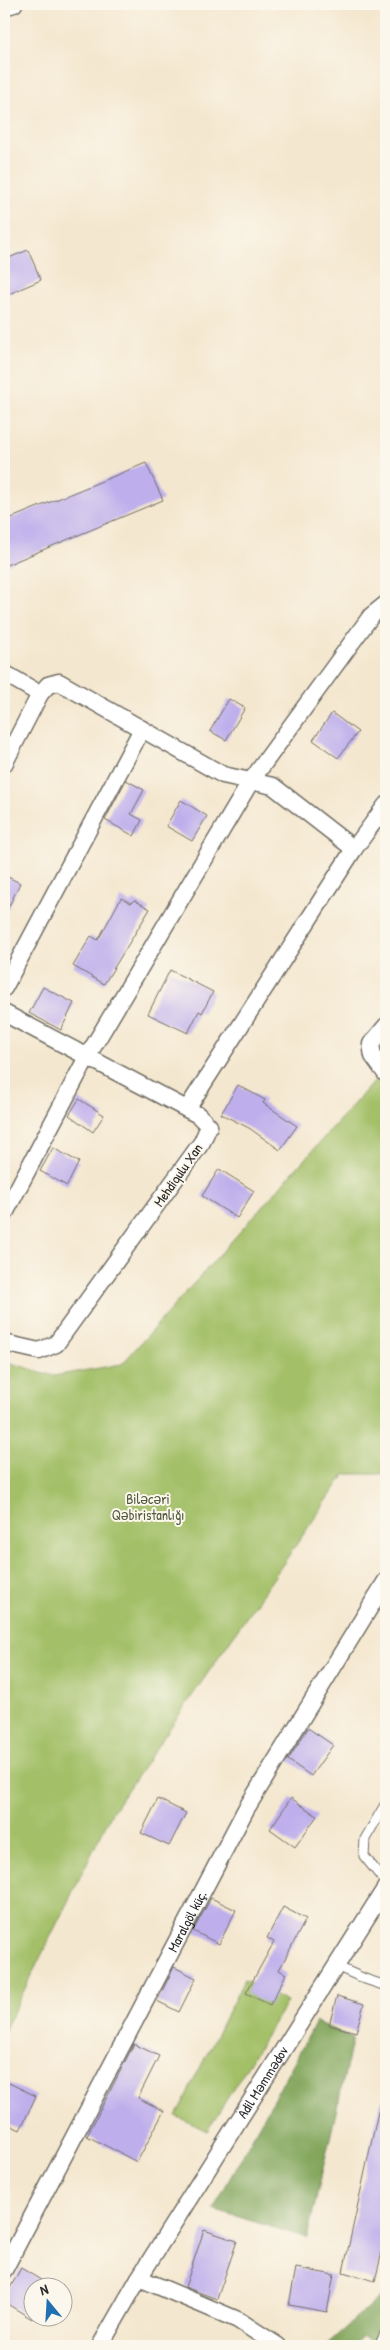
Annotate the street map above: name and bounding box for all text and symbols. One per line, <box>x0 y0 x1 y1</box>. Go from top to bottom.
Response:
street label: Mehdiqulu Xan <box>149 1139 207 1211</box>
park label: Biləcəri Qəbiristanlığı <box>112 1489 184 1525</box>
street label: Maralgöl küç. <box>163 1887 211 1955</box>
street label: Adil Məmmədov <box>232 2042 292 2122</box>
north arrow <box>22 2278 72 2328</box>
text: N <box>37 2279 51 2299</box>

